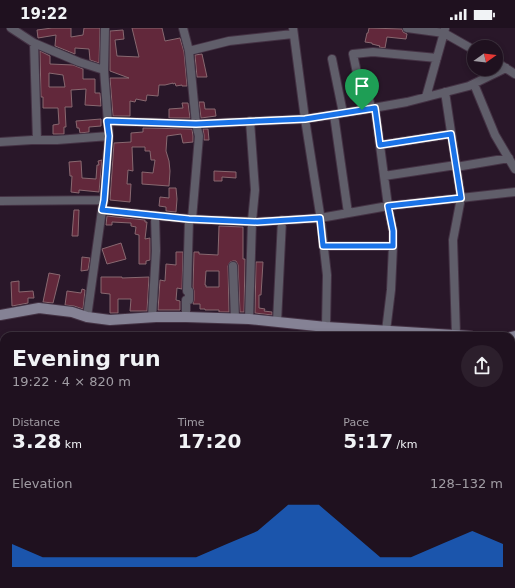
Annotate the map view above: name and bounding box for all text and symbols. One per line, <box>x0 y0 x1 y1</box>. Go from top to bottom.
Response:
text: 19:22 <box>20 5 68 23</box>
north arrow <box>467 40 503 76</box>
map controls <box>467 40 503 76</box>
pin <box>345 69 379 110</box>
icon: arrive <box>351 75 373 97</box>
button: share <box>461 345 503 387</box>
text: Evening run <box>12 346 161 371</box>
text: 19:22 · 4 × 820 m <box>12 374 131 389</box>
text: Distance <box>12 416 60 429</box>
text: Time <box>178 416 205 429</box>
text: Pace <box>343 416 369 429</box>
text: 3.28 <box>12 429 61 453</box>
text: 17:20 <box>178 429 241 453</box>
text: 5:17 <box>343 429 393 453</box>
text: km <box>61 438 82 451</box>
text: /km <box>393 438 417 451</box>
text: Elevation <box>12 476 72 491</box>
text: 128–132 m <box>430 476 503 491</box>

